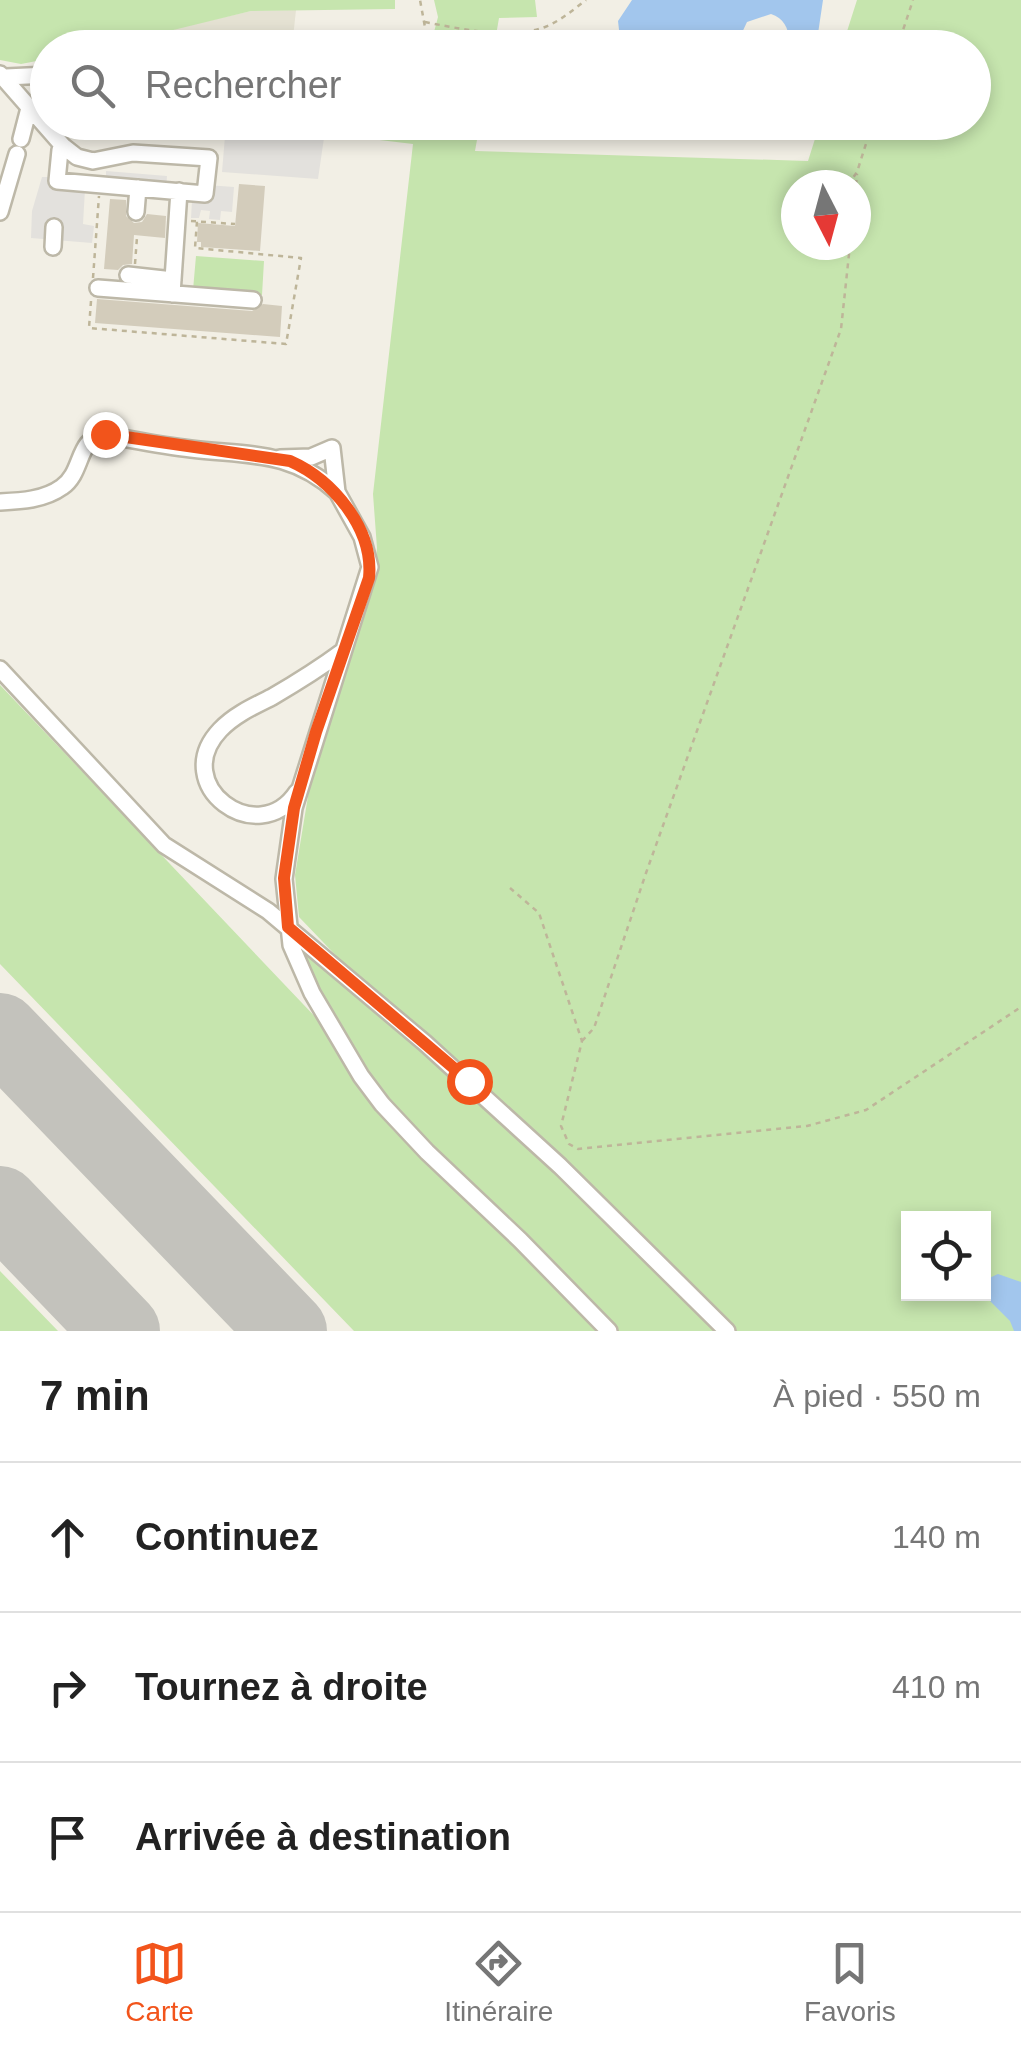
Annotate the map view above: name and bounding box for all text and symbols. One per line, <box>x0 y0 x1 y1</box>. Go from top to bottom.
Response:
search box <box>30 30 991 140</box>
icon: search <box>65 58 120 113</box>
text: Rechercher <box>145 64 341 106</box>
north arrow <box>781 170 871 260</box>
route end <box>83 412 129 458</box>
route start <box>447 1059 493 1105</box>
map controls <box>901 1211 991 1301</box>
button: locate <box>901 1211 991 1301</box>
text: 7 min <box>40 1372 150 1419</box>
text: À pied · 550 m <box>773 1378 981 1414</box>
icon: ahead <box>40 1510 95 1565</box>
text: Continuez <box>135 1516 319 1558</box>
text: 140 m <box>892 1519 981 1555</box>
icon: right <box>40 1660 95 1715</box>
text: Tournez à droite <box>135 1666 428 1708</box>
text: 410 m <box>892 1669 981 1705</box>
icon: arrive <box>40 1810 95 1865</box>
text: Arrivée à destination <box>135 1816 511 1858</box>
tab: Carte <box>125 1936 194 2028</box>
tab: Itinéraire <box>444 1936 553 2028</box>
tab: Favoris <box>804 1936 896 2028</box>

